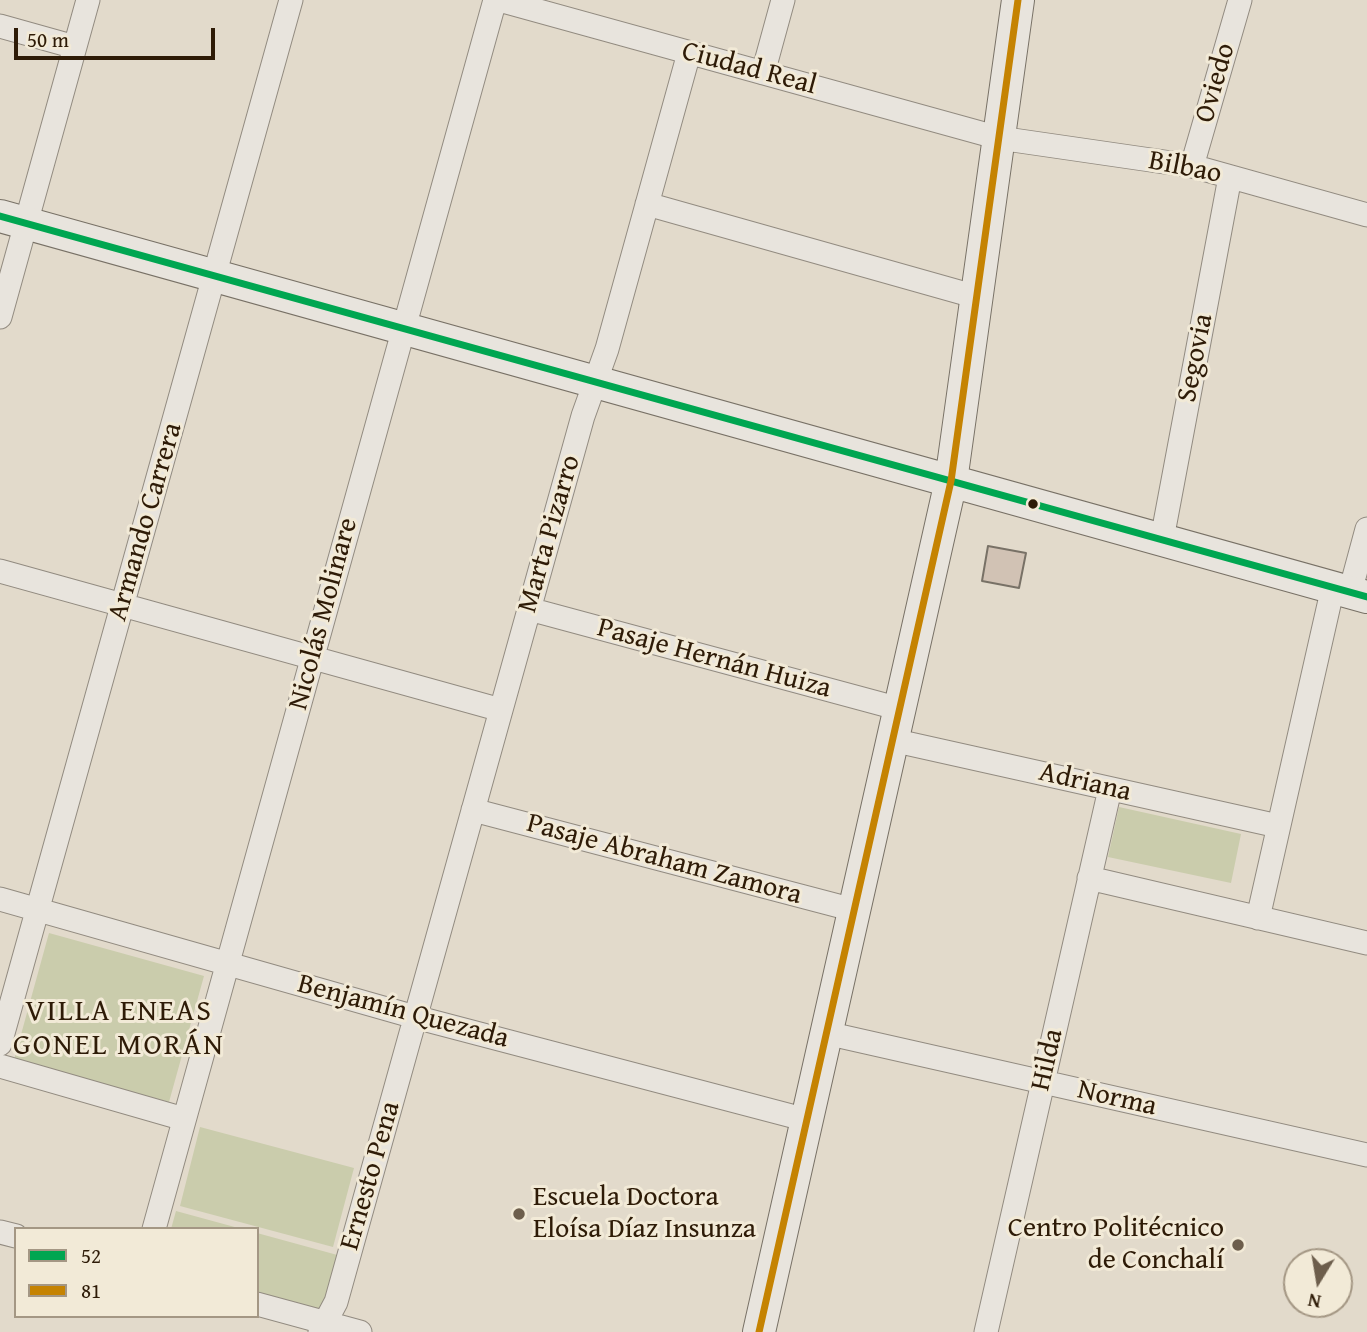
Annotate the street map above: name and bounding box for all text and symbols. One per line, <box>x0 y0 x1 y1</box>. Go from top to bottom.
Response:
scale bar <box>18 14 219 58</box>
text: 50 m <box>27 24 69 55</box>
street label: Ciudad Real <box>678 35 820 103</box>
street label: Oviedo <box>1189 39 1243 127</box>
street label: Bilbao <box>1146 144 1224 192</box>
street label: Segovia <box>1171 311 1221 405</box>
street label: Armando Carrera <box>102 419 190 625</box>
street label: Marta Pizarro <box>511 451 589 617</box>
unlabelled marker <box>1026 497 1040 511</box>
street label: Nicolás Molinare <box>282 514 366 714</box>
street label: Pasaje Hernán Huiza <box>593 612 835 706</box>
street label: Adriana <box>1036 756 1134 810</box>
street label: Pasaje Abraham Zamora <box>523 807 805 913</box>
street label: Benjamín Quezada <box>294 968 512 1056</box>
district label: VILLA ENEAS GONEL MORÁN <box>14 994 224 1064</box>
street label: Hilda <box>1025 1026 1071 1094</box>
street label: Norma <box>1074 1074 1160 1124</box>
street label: Ernesto Pena <box>334 1098 408 1254</box>
place label: Escuela Doctora Eloísa Díaz Insunza <box>533 1181 756 1247</box>
marker: Escuela Doctora Eloísa Díaz Insunza <box>511 1206 527 1222</box>
place label: Centro Politécnico de Conchalí <box>1008 1212 1224 1278</box>
legend <box>14 1227 259 1318</box>
marker: Centro Politécnico de Conchalí <box>1230 1237 1246 1253</box>
text: 52 <box>81 1240 101 1271</box>
north arrow <box>1283 1248 1353 1318</box>
text: 81 <box>81 1275 101 1306</box>
text: N <box>1305 1287 1323 1317</box>

